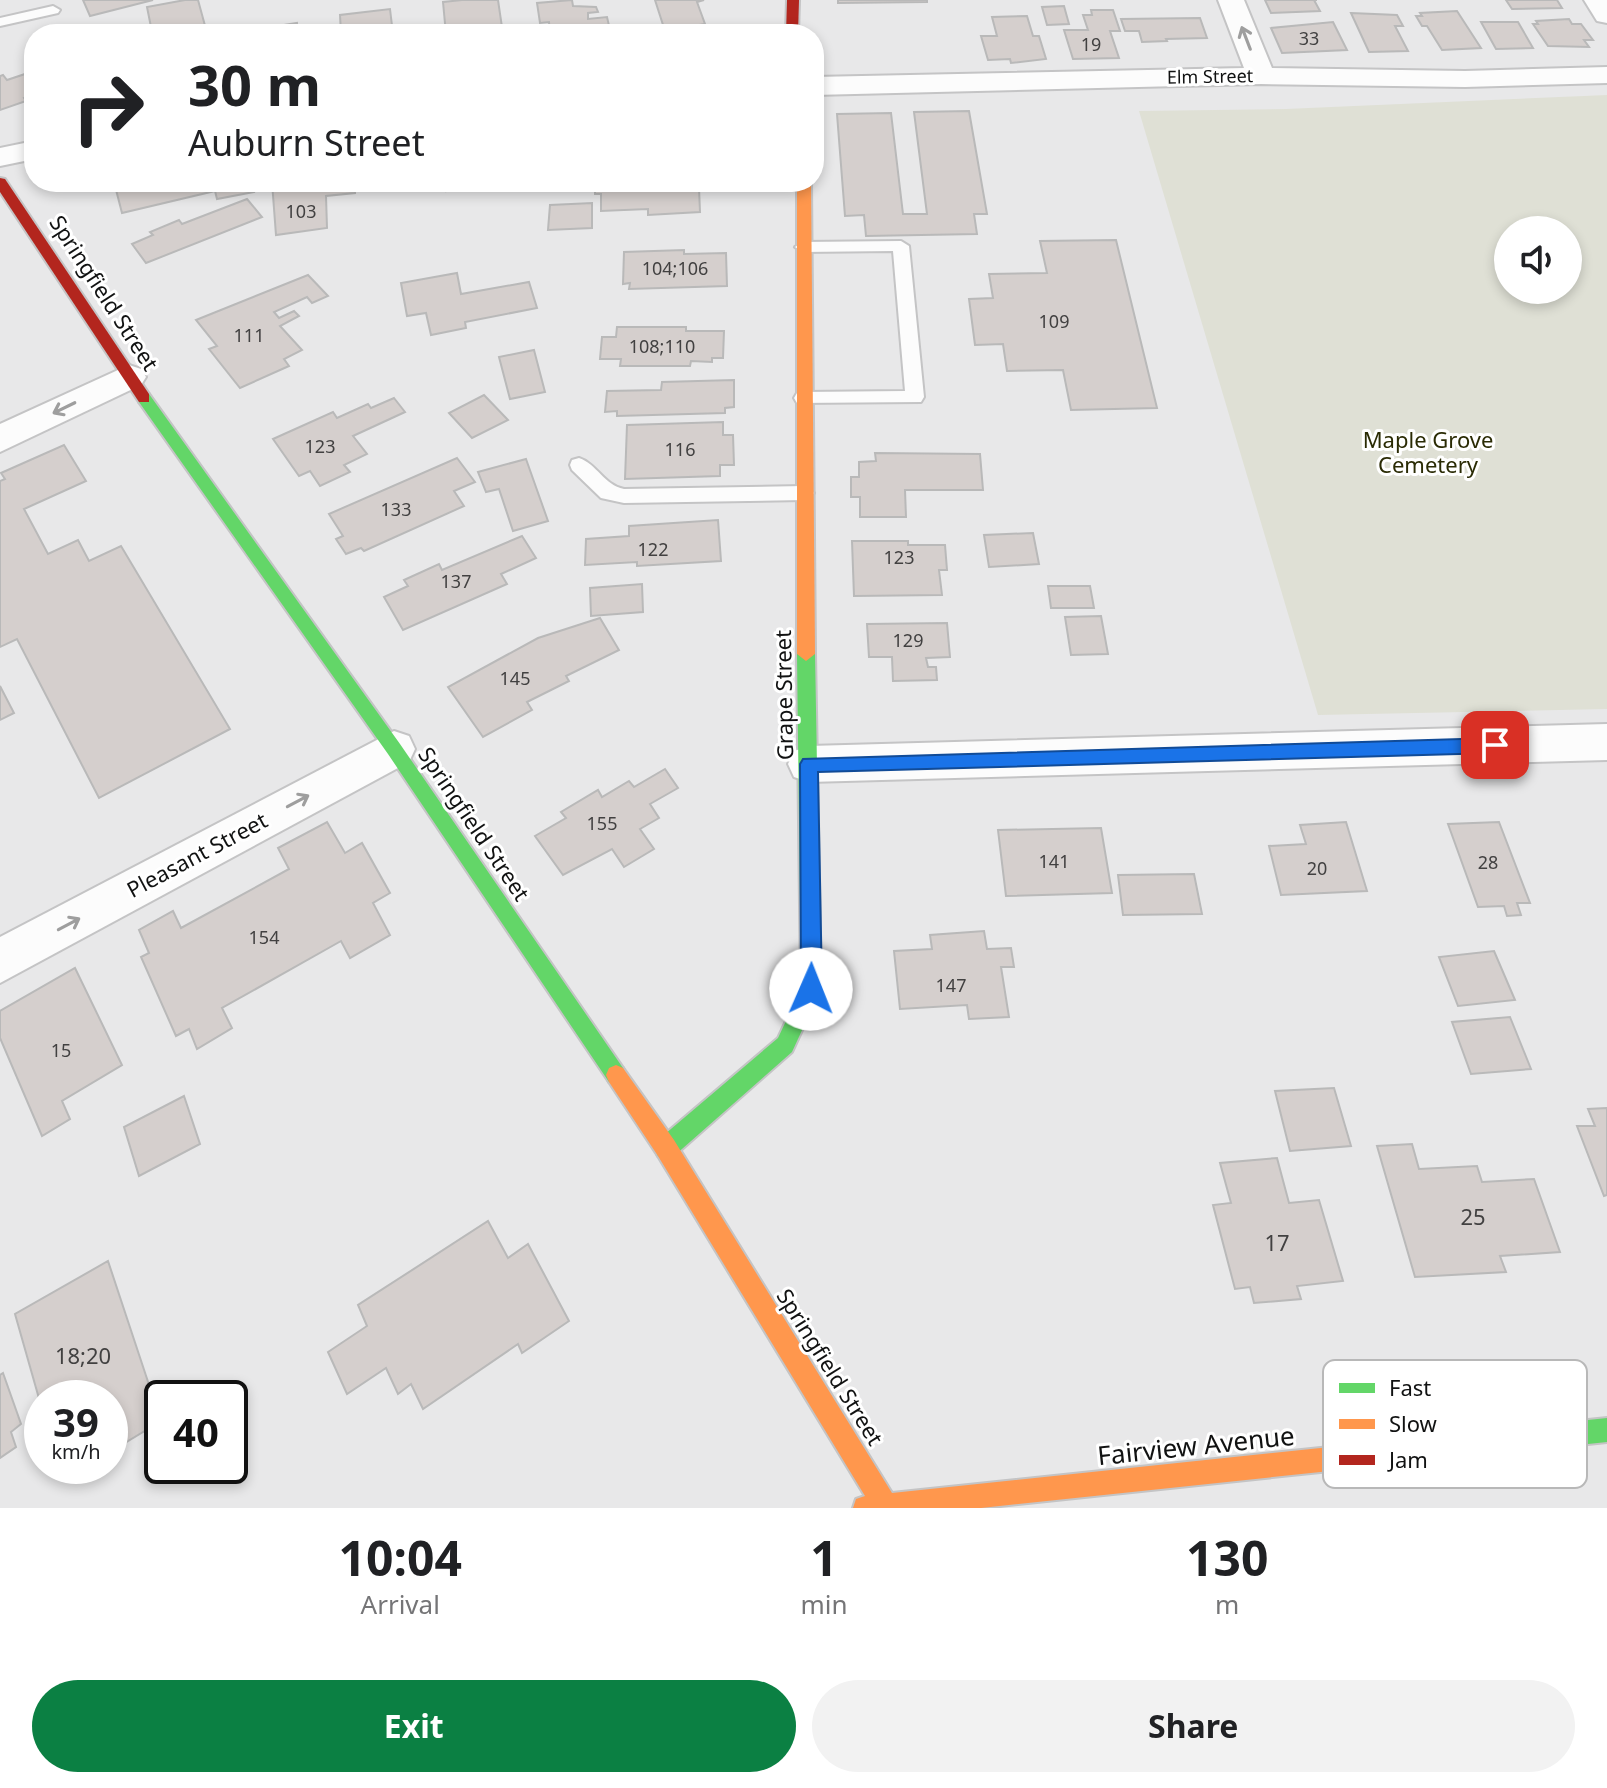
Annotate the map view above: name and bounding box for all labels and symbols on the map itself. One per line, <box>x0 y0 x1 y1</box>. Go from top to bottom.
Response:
one-way arrow <box>1238 26 1252 51</box>
house number: 33 <box>1299 26 1319 50</box>
house number: 19 <box>1081 32 1101 56</box>
street label: Elm Street <box>1167 63 1254 89</box>
house number: 103 <box>286 199 316 223</box>
street label: Springfield Street <box>43 209 166 376</box>
house number: 104;106 <box>642 256 708 280</box>
house number: 109 <box>1039 309 1069 333</box>
house number: 111 <box>234 323 264 347</box>
house number: 108;110 <box>629 334 695 358</box>
one-way arrow <box>53 401 77 416</box>
park label: Maple Grove Cemetery <box>1363 424 1493 479</box>
house number: 123 <box>305 434 335 458</box>
house number: 116 <box>665 437 695 461</box>
house number: 133 <box>381 497 411 521</box>
house number: 122 <box>638 537 668 561</box>
house number: 123 <box>884 545 914 569</box>
house number: 137 <box>441 569 471 593</box>
house number: 129 <box>893 628 923 652</box>
street label: Grape Street <box>767 630 799 760</box>
house number: 145 <box>500 666 530 690</box>
pin <box>1461 711 1529 779</box>
street label: Springfield Street <box>412 741 537 906</box>
one-way arrow <box>286 792 309 808</box>
street label: Pleasant Street <box>121 804 272 904</box>
house number: 155 <box>587 811 617 835</box>
house number: 141 <box>1039 849 1069 873</box>
house number: 28 <box>1478 850 1498 874</box>
house number: 20 <box>1307 856 1327 880</box>
one-way arrow <box>56 915 80 931</box>
house number: 154 <box>249 925 279 949</box>
position arrow <box>769 947 853 1031</box>
house number: 147 <box>936 973 966 997</box>
house number: 15 <box>51 1038 71 1062</box>
house number: 25 <box>1460 1201 1486 1231</box>
house number: 17 <box>1264 1227 1290 1257</box>
street label: Springfield Street <box>771 1282 891 1451</box>
house number: 18;20 <box>55 1340 111 1370</box>
legend <box>1323 1360 1587 1488</box>
text: Fast <box>1389 1372 1431 1402</box>
speed limit sign: 40 <box>144 1380 248 1484</box>
text: Slow <box>1389 1408 1438 1438</box>
street label: Fairview Avenue <box>1096 1417 1296 1473</box>
text: Jam <box>1387 1444 1428 1474</box>

